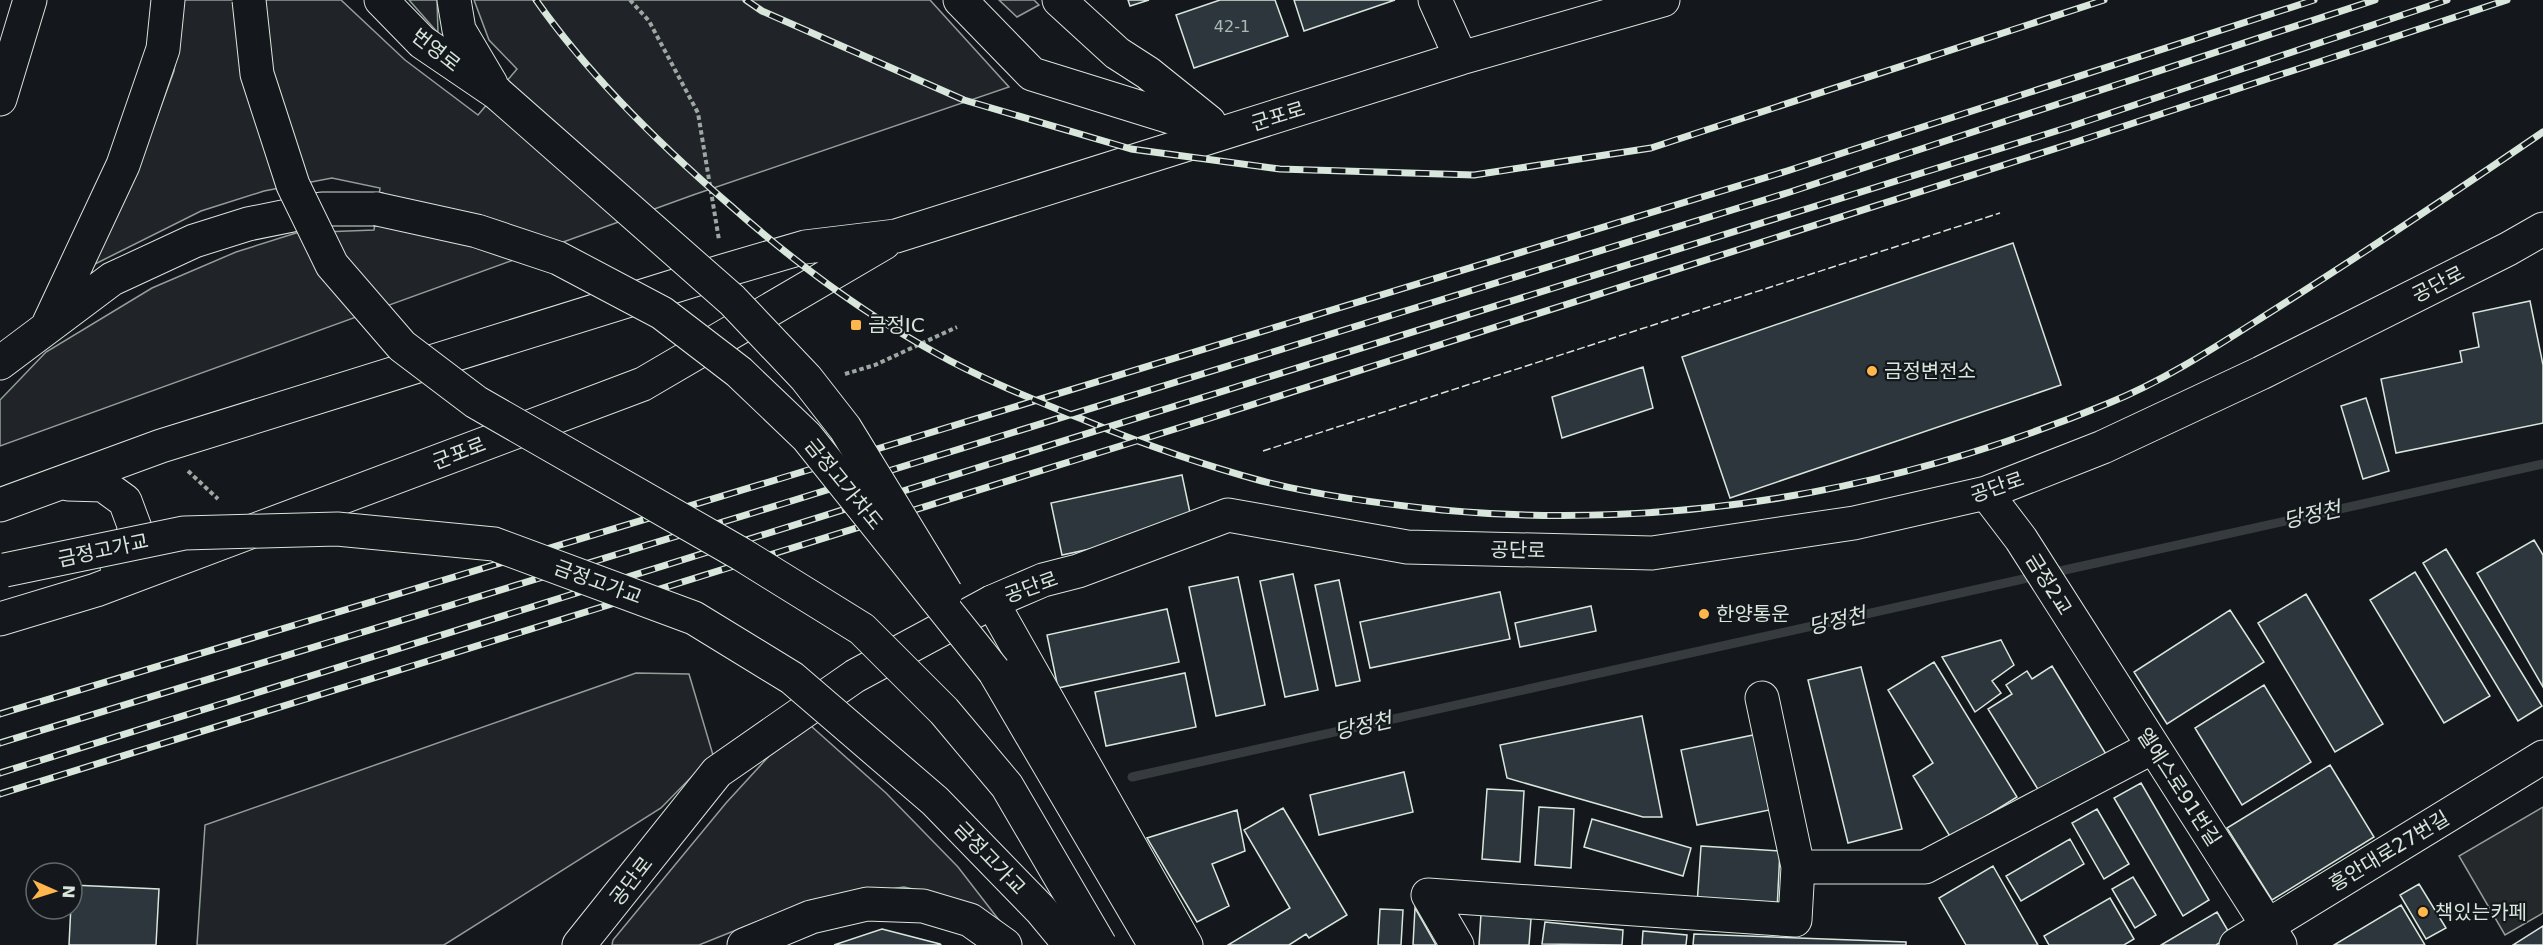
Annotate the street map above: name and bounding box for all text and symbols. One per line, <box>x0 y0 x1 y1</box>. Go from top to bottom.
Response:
house number: 42-1 <box>1214 17 1250 36</box>
street label: 번영로 <box>407 24 465 76</box>
street label: 군포로 <box>1248 96 1308 136</box>
street label: 공단로 <box>2408 261 2468 307</box>
place label: 금정IC <box>868 313 925 337</box>
marker: 금정IC <box>849 318 863 332</box>
place label: 금정변전소 <box>1884 359 1976 383</box>
marker: 금정변전소 <box>1865 364 1879 378</box>
street label: 군포로 <box>429 432 489 474</box>
street label: 금정고가차도 <box>800 434 888 534</box>
street label: 공단로 <box>1967 467 2027 507</box>
water label: 당정천 <box>2281 496 2346 533</box>
street label: 금정고가교 <box>56 529 150 571</box>
street label: 공단로 <box>1490 538 1546 562</box>
street label: 금정2교 <box>2021 549 2077 619</box>
street label: 금정고가교 <box>551 555 645 609</box>
street label: 공단로 <box>1001 566 1061 608</box>
place label: 한양통운 <box>1716 602 1790 626</box>
water label: 당정천 <box>1806 602 1871 639</box>
marker: 한양통운 <box>1697 607 1711 621</box>
water label: 당정천 <box>1332 707 1397 744</box>
street label: 엘에스로91번길 <box>2132 723 2226 851</box>
street label: 흥안대로27번길 <box>2325 806 2453 896</box>
street label: 금정고가교 <box>949 817 1031 899</box>
street label: 공단로 <box>605 852 657 910</box>
north arrow <box>24 861 84 921</box>
text: N <box>59 885 78 899</box>
place label: 책있는카페 <box>2435 900 2527 924</box>
marker: 책있는카페 <box>2416 905 2430 919</box>

